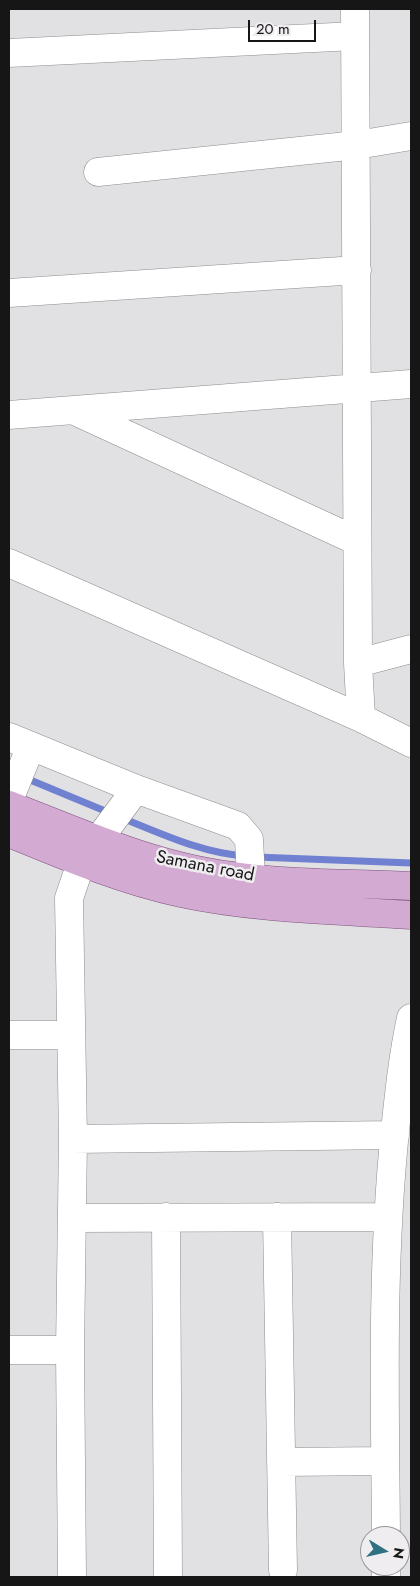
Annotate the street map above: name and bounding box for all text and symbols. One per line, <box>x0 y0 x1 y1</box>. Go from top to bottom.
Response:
scale bar <box>250 10 318 42</box>
text: 20 m <box>256 18 290 40</box>
street label: Samana road <box>154 847 256 887</box>
north arrow <box>360 1526 410 1576</box>
text: N <box>388 1546 410 1560</box>

